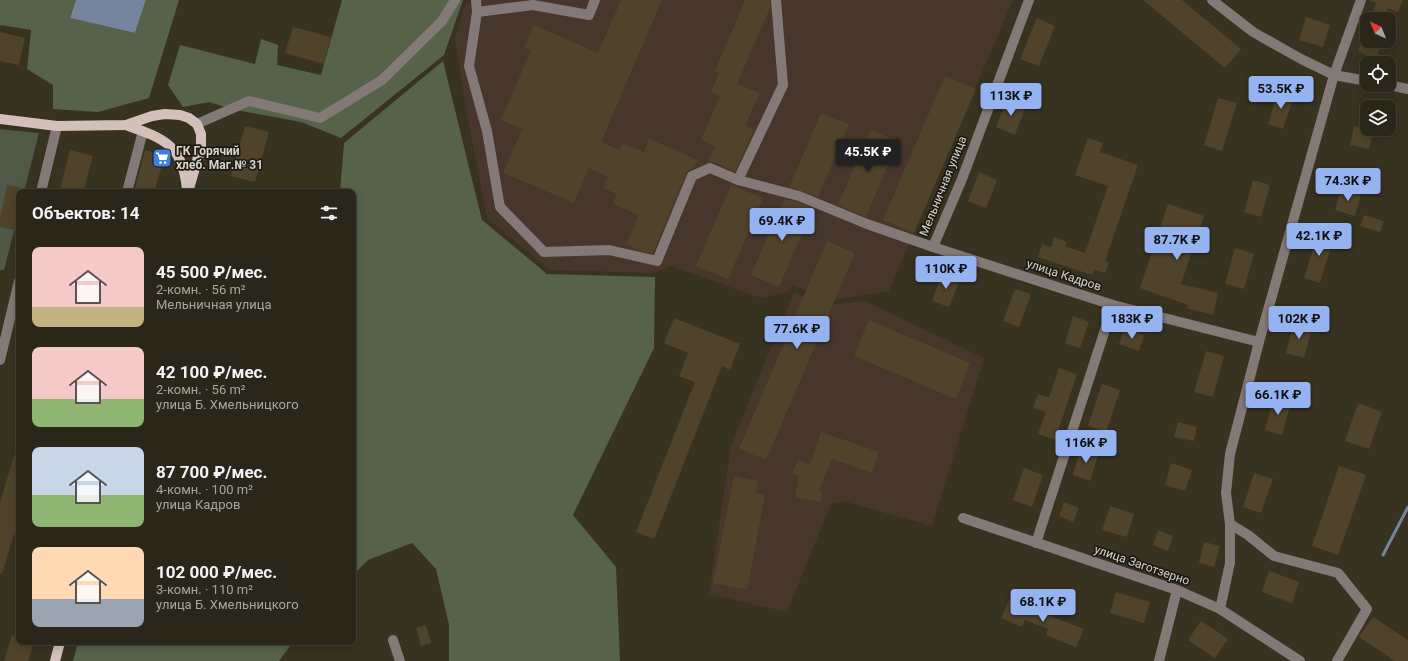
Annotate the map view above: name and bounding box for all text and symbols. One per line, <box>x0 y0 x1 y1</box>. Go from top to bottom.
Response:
north arrow <box>1360 12 1396 48</box>
map controls <box>1360 12 1396 136</box>
button: locate <box>1360 56 1396 92</box>
pin: 53.5K ₽ <box>1244 76 1318 110</box>
text: 53.5K ₽ <box>1258 81 1304 96</box>
pin: 113K ₽ <box>978 83 1044 117</box>
text: 113K ₽ <box>989 88 1033 103</box>
button: layers <box>1360 100 1396 136</box>
street label: Мельничная улица <box>917 134 969 238</box>
pin: 45.5K ₽ <box>831 139 905 173</box>
place label: ГК Горячий хлеб. Маг.№ 31 <box>176 144 263 172</box>
text: 45.5K ₽ <box>845 144 891 159</box>
supermarket icon: ГК Горячий хлеб. Маг.№ 31 <box>151 147 173 169</box>
pin: 74.3K ₽ <box>1311 168 1385 202</box>
text: 74.3K ₽ <box>1325 173 1371 188</box>
icon: filters <box>318 202 340 224</box>
text: Объектов: 14 <box>32 203 139 223</box>
pin: 69.4K ₽ <box>745 208 819 242</box>
text: 69.4K ₽ <box>759 213 805 228</box>
pin: 42.1K ₽ <box>1282 223 1356 257</box>
pin: 87.7K ₽ <box>1140 227 1214 261</box>
text: 42.1K ₽ <box>1296 228 1342 243</box>
text: 87.7K ₽ <box>1154 232 1200 247</box>
pin: 110K ₽ <box>913 256 979 290</box>
street label: улица Кадров <box>1025 256 1103 294</box>
text: 110K ₽ <box>924 261 968 276</box>
text: 45 500 ₽/мес. <box>156 262 267 282</box>
icon: home <box>64 263 112 311</box>
text: 2-комн. · 56 m² <box>156 282 246 297</box>
text: Мельничная улица <box>156 297 272 312</box>
pin: 183K ₽ <box>1099 306 1165 340</box>
pin: 102K ₽ <box>1266 306 1332 340</box>
text: 183K ₽ <box>1110 311 1154 326</box>
text: 102K ₽ <box>1277 311 1321 326</box>
pin: 77.6K ₽ <box>760 316 834 350</box>
text: 77.6K ₽ <box>774 321 820 336</box>
text: 42 100 ₽/мес. <box>156 362 267 382</box>
icon: home <box>64 363 112 411</box>
text: 2-комн. · 56 m² <box>156 382 246 397</box>
pin: 66.1K ₽ <box>1241 382 1315 416</box>
text: 66.1K ₽ <box>1255 387 1301 402</box>
text: улица Б. Хмельницкого <box>156 397 299 412</box>
pin: 116K ₽ <box>1053 430 1119 464</box>
text: 116K ₽ <box>1064 435 1108 450</box>
text: 87 700 ₽/мес. <box>156 462 267 482</box>
icon: home <box>64 463 112 511</box>
text: 4-комн. · 100 m² <box>156 482 253 497</box>
text: улица Кадров <box>156 497 240 512</box>
street label: улица Заготзерно <box>1092 542 1192 588</box>
text: 102 000 ₽/мес. <box>156 562 277 582</box>
icon: home <box>64 563 112 611</box>
text: 3-комн. · 110 m² <box>156 582 253 597</box>
pin: 68.1K ₽ <box>1006 589 1080 623</box>
text: 68.1K ₽ <box>1020 594 1066 609</box>
text: улица Б. Хмельницкого <box>156 597 299 612</box>

